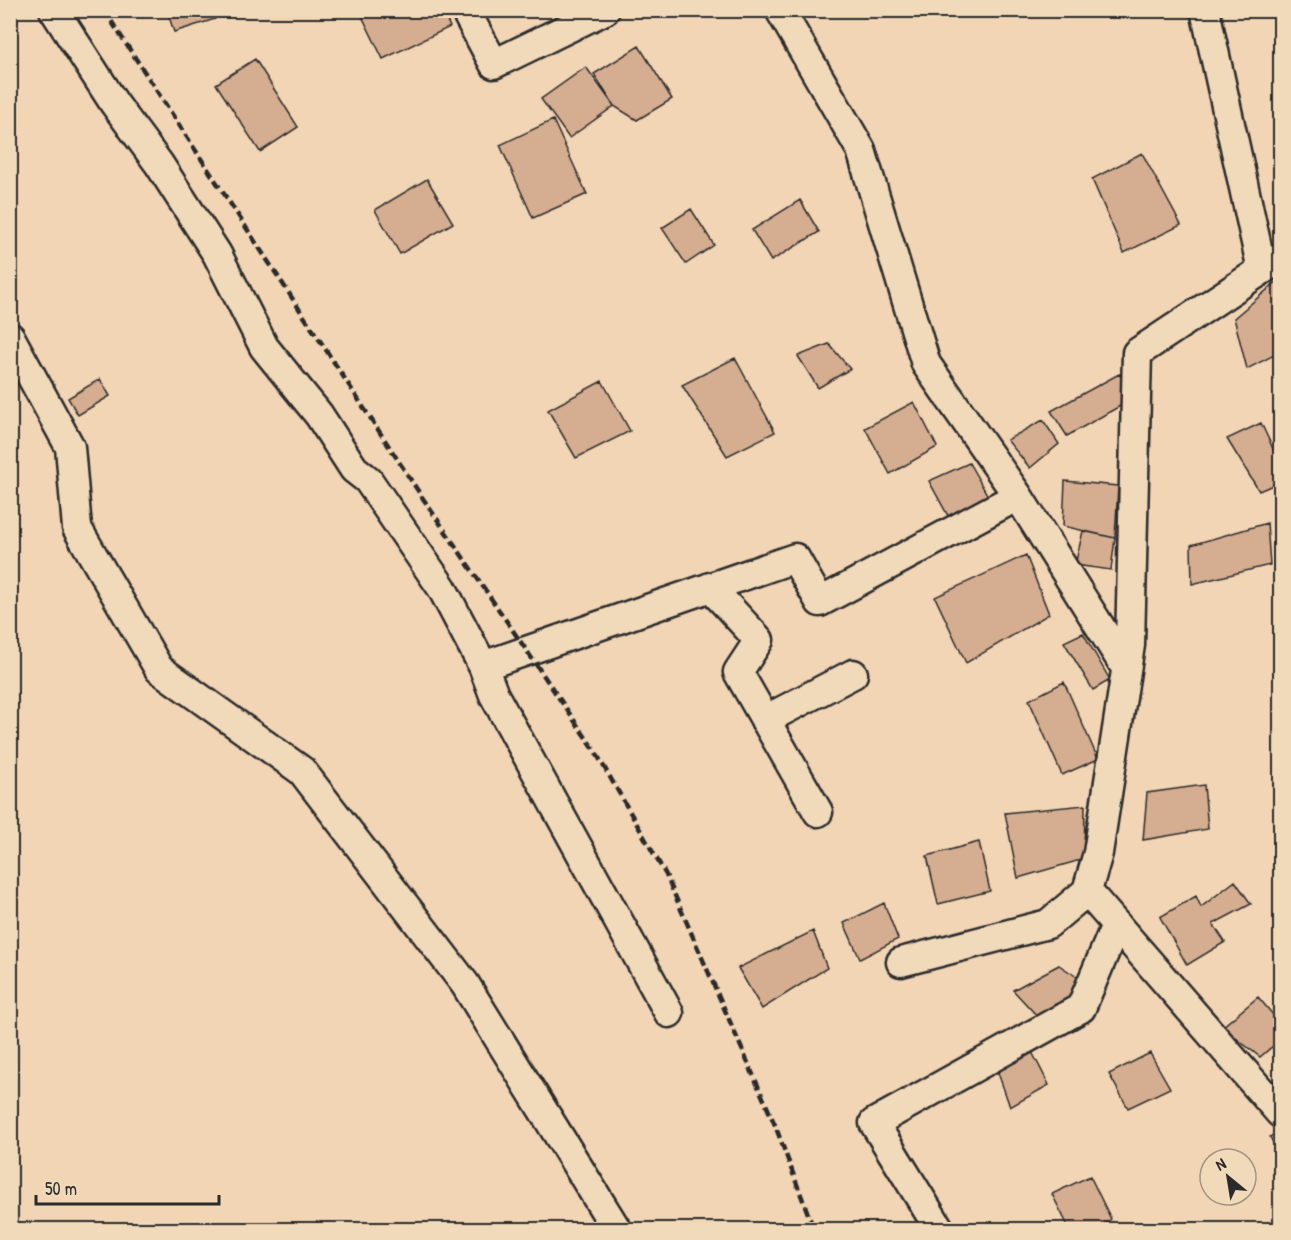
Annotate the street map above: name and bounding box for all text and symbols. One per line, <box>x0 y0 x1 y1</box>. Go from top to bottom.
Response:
north arrow <box>1198 1147 1258 1207</box>
text: N <box>1211 1152 1230 1176</box>
scale bar <box>36 1168 219 1206</box>
text: 50 m <box>45 1176 77 1201</box>

